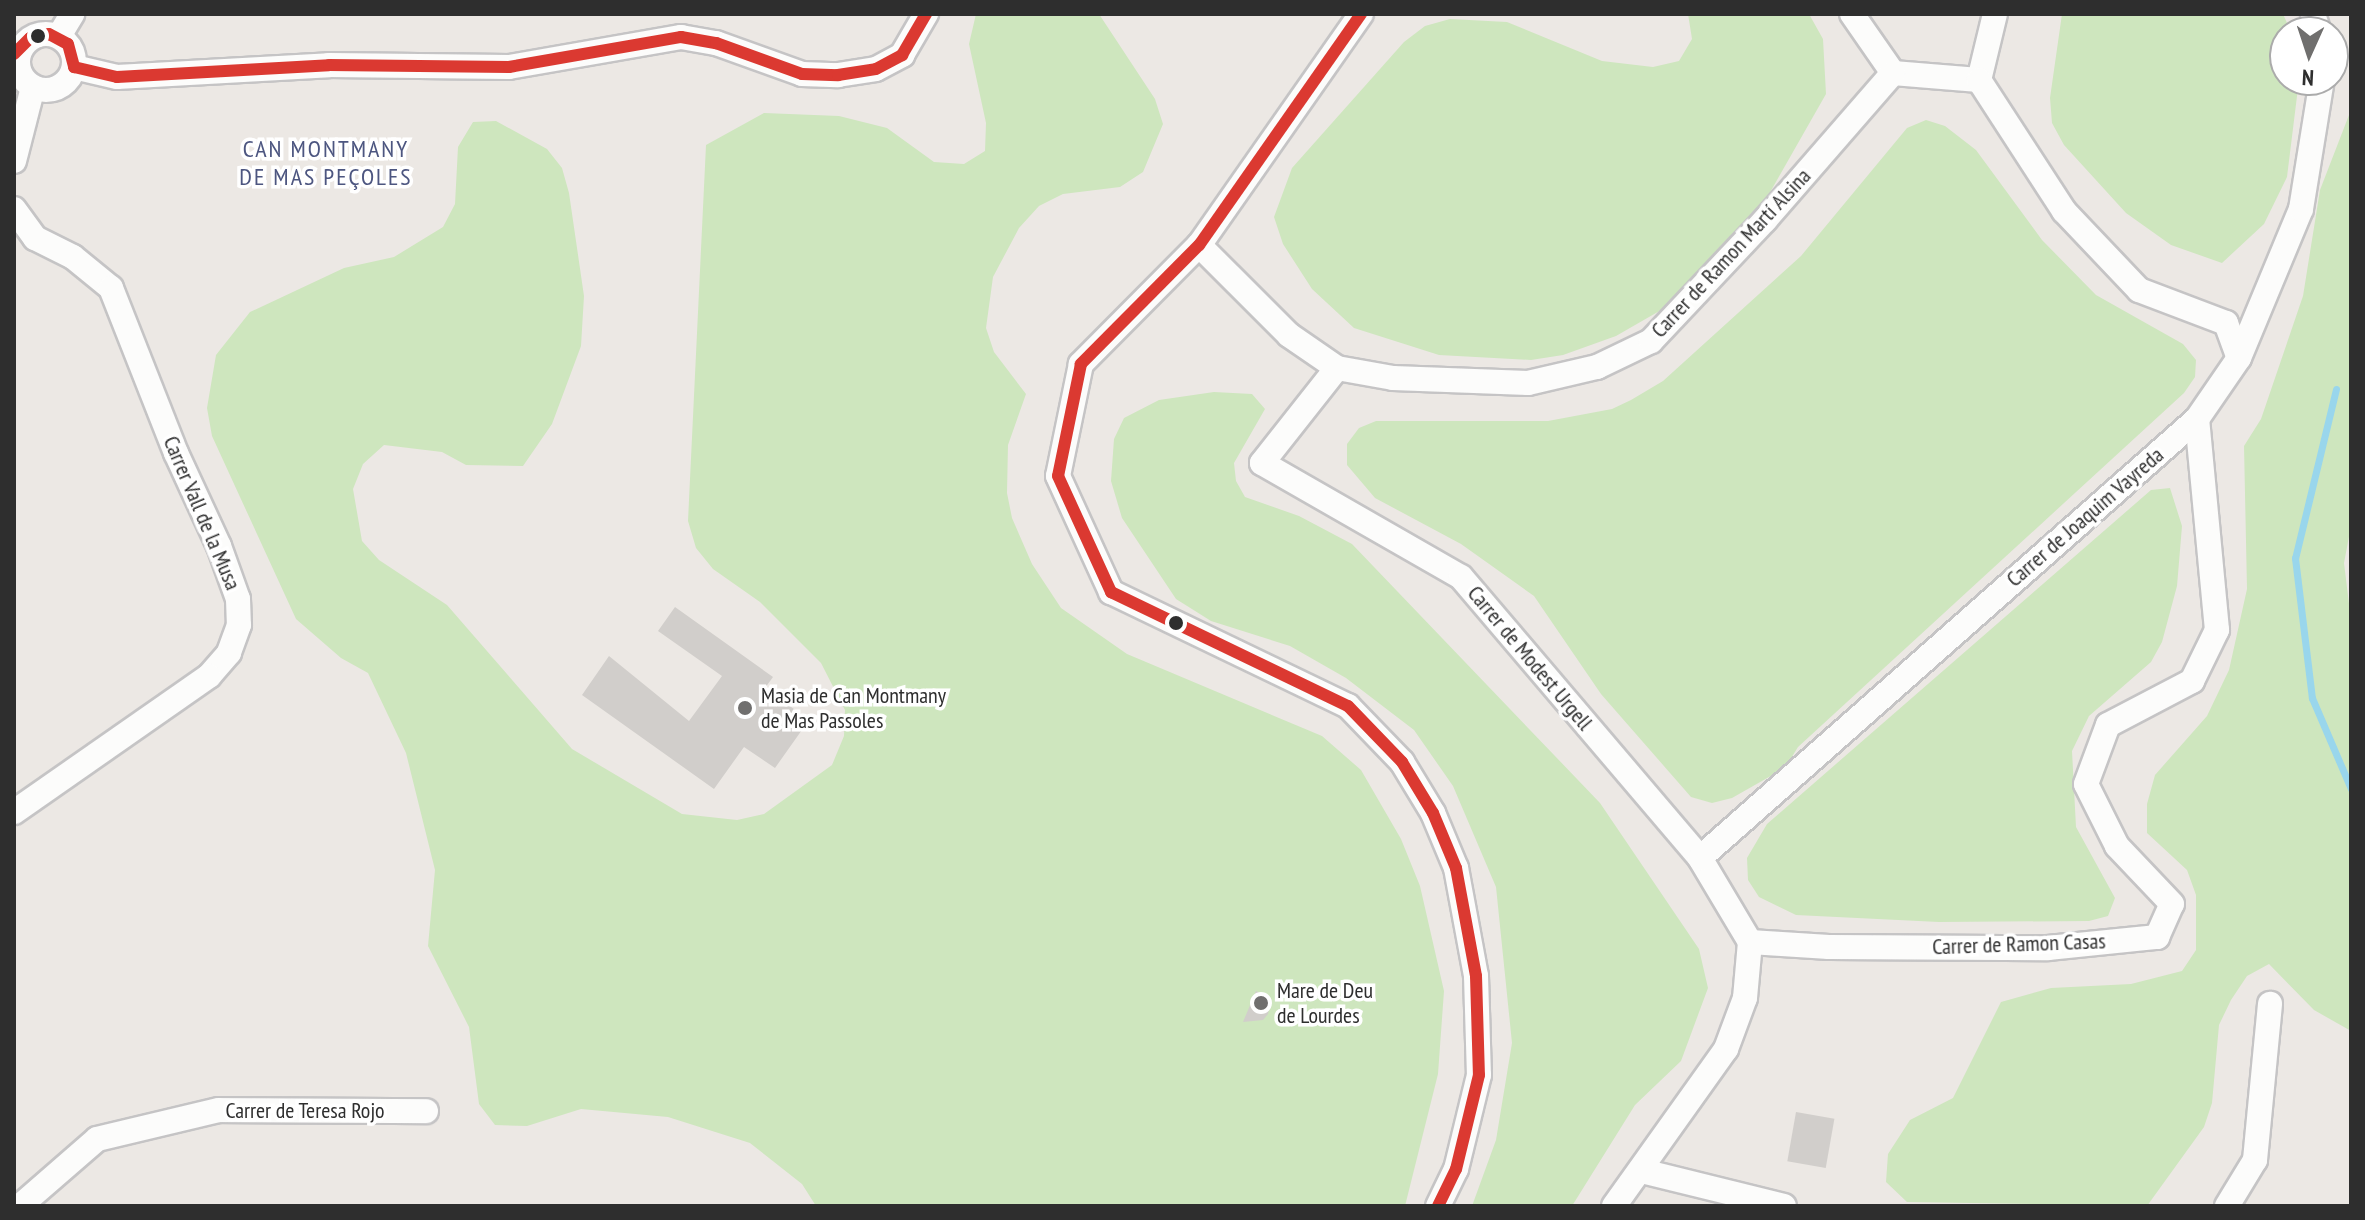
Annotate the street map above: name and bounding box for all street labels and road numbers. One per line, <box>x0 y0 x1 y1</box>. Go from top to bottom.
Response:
street label: Carrer de Ramon Martí Alsina <box>1646 163 1816 343</box>
street label: Carrer Vall de la Musa <box>158 432 246 594</box>
street label: Carrer de Joaquim Vayreda <box>2001 441 2169 593</box>
street label: Carrer de Modest Urgell <box>1462 580 1598 736</box>
street label: Carrer de Ramon Casas <box>1932 928 2106 960</box>
street label: Carrer de Teresa Rojo <box>225 1098 385 1124</box>

